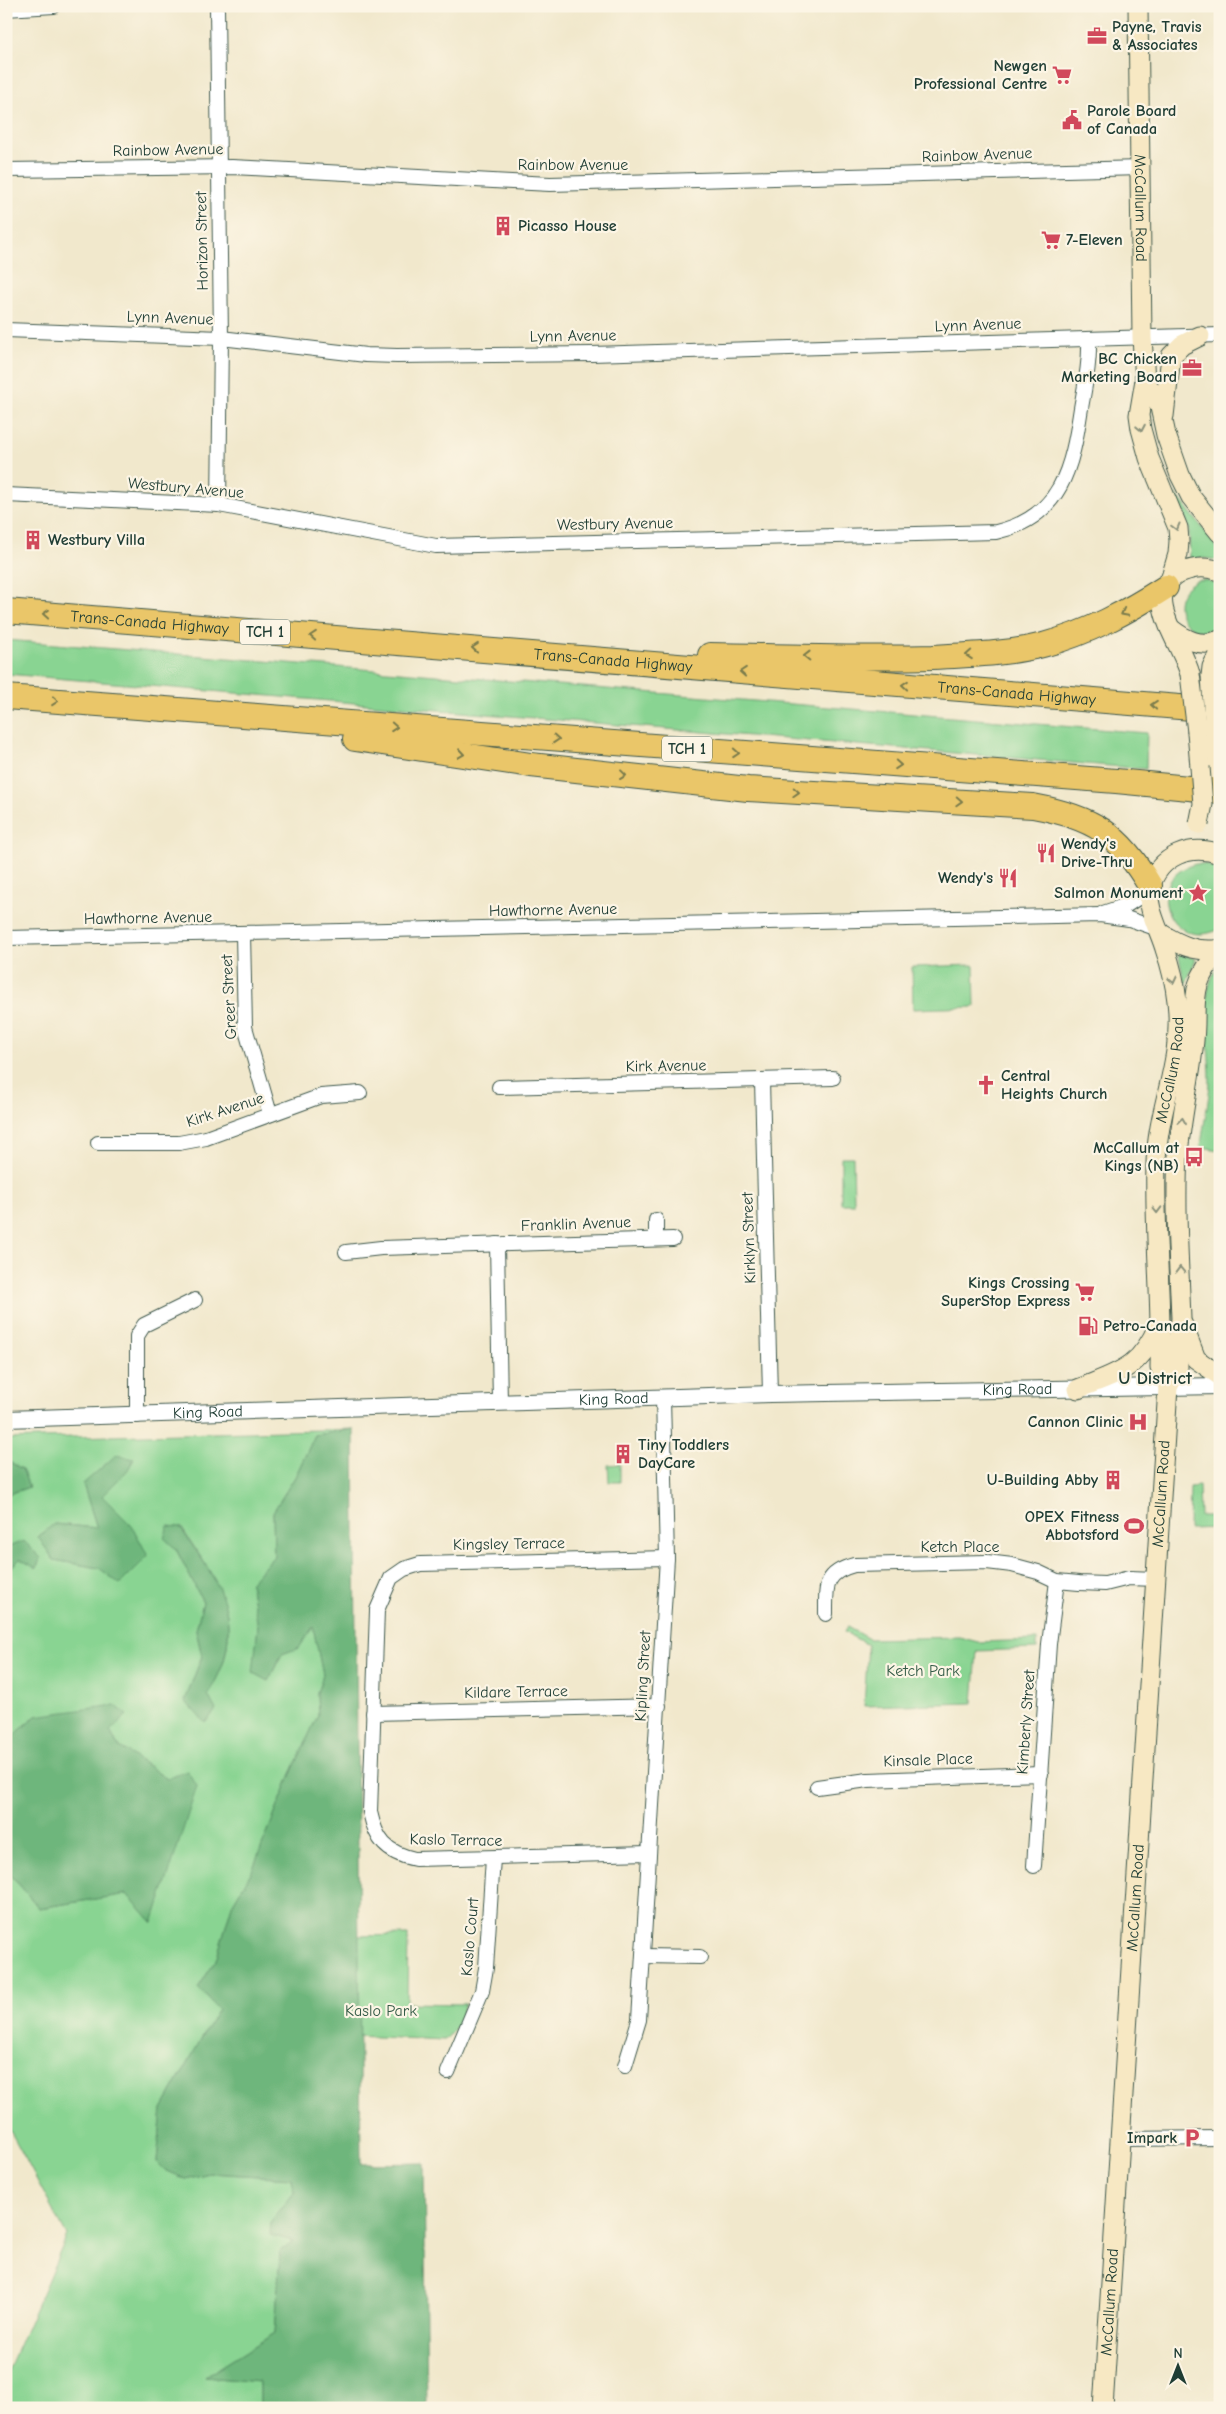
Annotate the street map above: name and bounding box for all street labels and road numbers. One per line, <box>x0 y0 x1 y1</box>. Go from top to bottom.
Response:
street label: Rainbow Avenue <box>113 140 223 160</box>
street label: Rainbow Avenue <box>921 144 1033 166</box>
street label: McCallum Road <box>1131 154 1150 262</box>
street label: Rainbow Avenue <box>518 156 628 174</box>
street label: Horizon Street <box>192 191 212 291</box>
street label: Lynn Avenue <box>126 307 214 329</box>
street label: Lynn Avenue <box>934 314 1022 336</box>
street label: Lynn Avenue <box>529 326 617 346</box>
street label: Westbury Avenue <box>127 474 245 502</box>
street label: Westbury Avenue <box>557 514 673 534</box>
street label: Trans-Canada Highway <box>70 607 230 638</box>
road number: TCH 1 <box>240 620 290 644</box>
street label: Trans-Canada Highway <box>533 645 694 676</box>
street label: Trans-Canada Highway <box>937 678 1097 709</box>
road number: TCH 1 <box>662 736 712 762</box>
street label: Hawthorne Avenue <box>489 900 617 920</box>
street label: Hawthorne Avenue <box>84 908 212 928</box>
street label: Greer Street <box>218 954 240 1040</box>
street label: McCallum Road <box>1152 1017 1187 1125</box>
street label: Kirk Avenue <box>625 1056 707 1076</box>
street label: Kirk Avenue <box>184 1089 266 1131</box>
street label: Kirklyn Street <box>738 1191 760 1284</box>
street label: Franklin Avenue <box>521 1213 631 1235</box>
street label: King Road <box>982 1380 1053 1399</box>
street label: King Road <box>578 1389 649 1409</box>
street label: King Road <box>173 1402 243 1423</box>
street label: McCallum Road <box>1149 1440 1174 1548</box>
street label: Kingsley Terrace <box>453 1534 565 1554</box>
street label: Ketch Place <box>920 1538 1000 1556</box>
street label: Kipling Street <box>632 1630 654 1722</box>
street label: Kimberly Street <box>1013 1669 1039 1775</box>
street label: Kildare Terrace <box>464 1682 568 1702</box>
street label: Kinsale Place <box>883 1749 973 1771</box>
street label: Kaslo Terrace <box>410 1830 502 1850</box>
street label: McCallum Road <box>1123 1844 1148 1952</box>
street label: Kaslo Court <box>458 1897 482 1977</box>
street label: McCallum Road <box>1097 2248 1122 2356</box>

